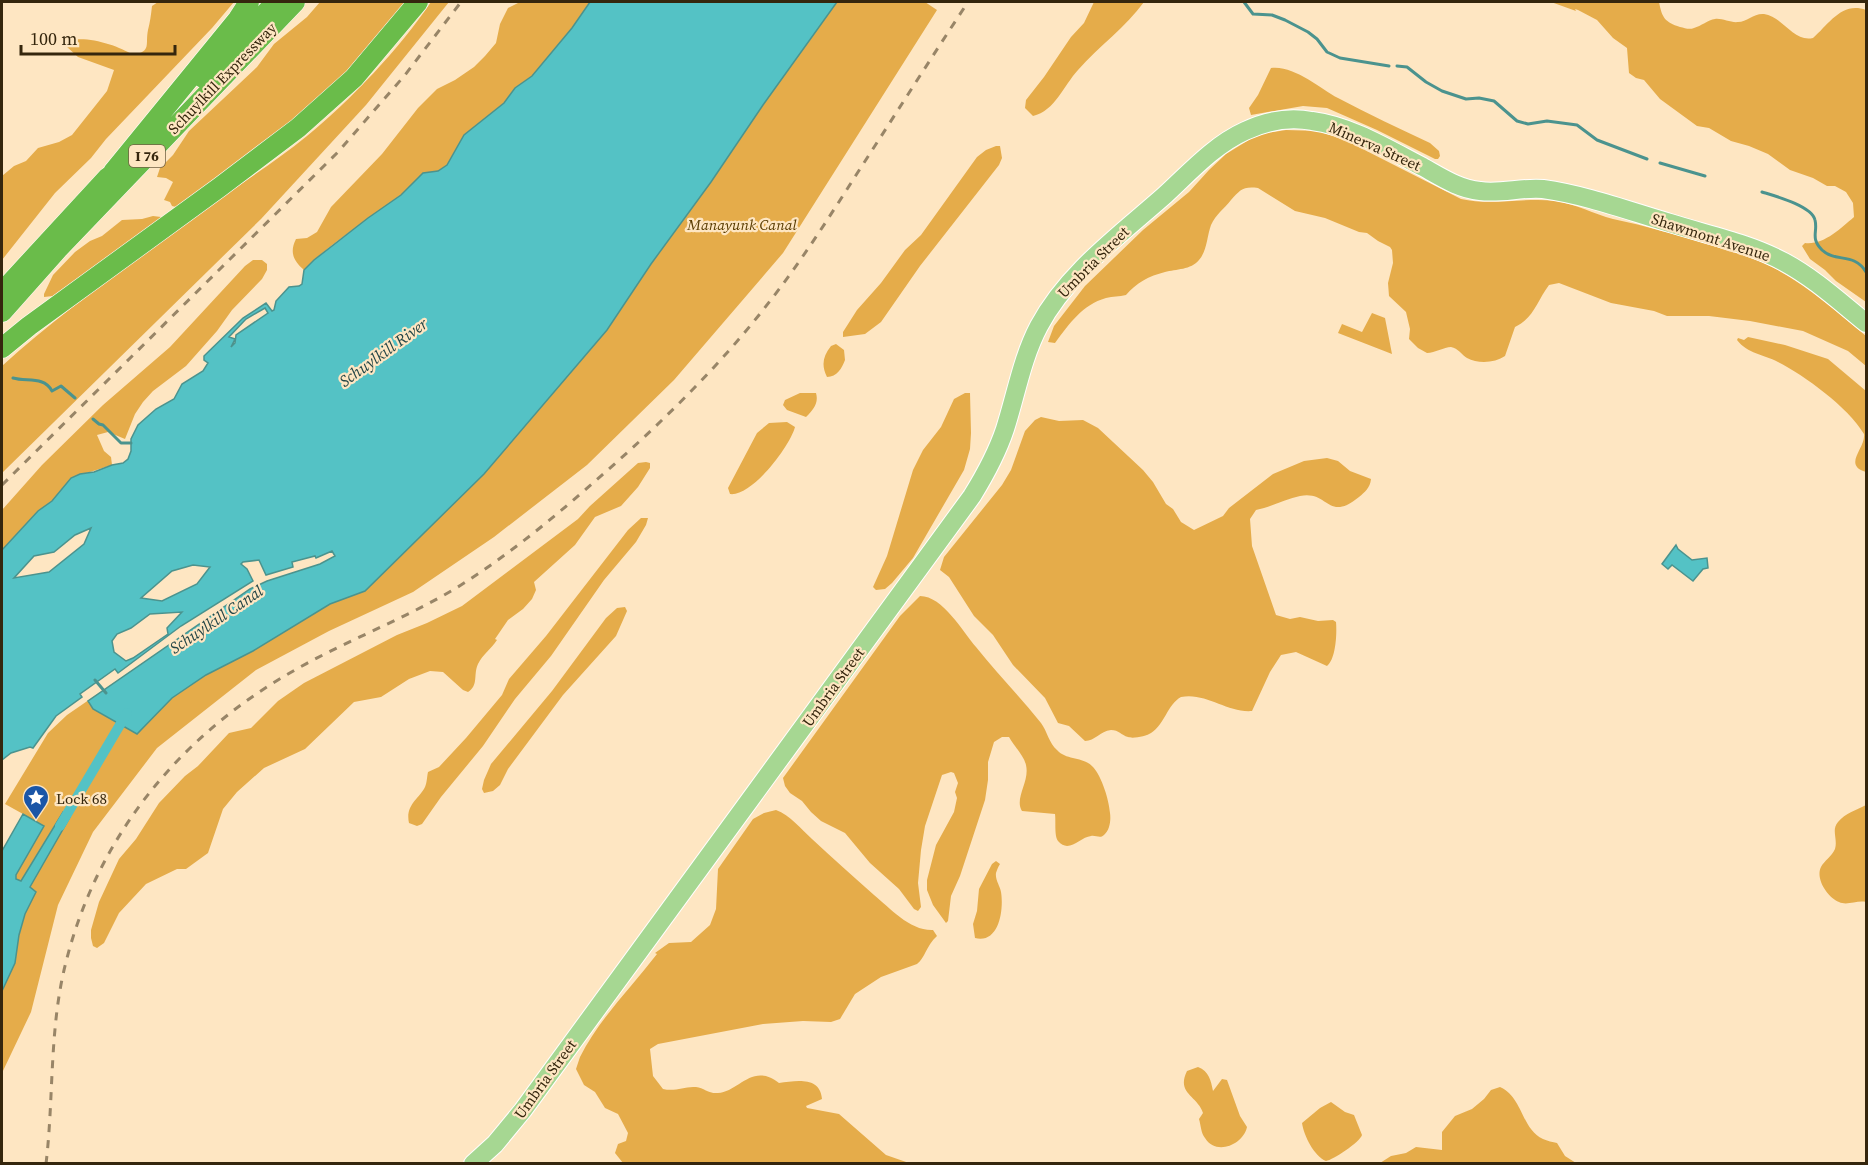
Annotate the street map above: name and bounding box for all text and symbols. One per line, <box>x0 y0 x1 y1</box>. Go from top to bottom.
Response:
street label: Schuylkill Expressway <box>163 17 281 138</box>
scale bar <box>21 18 176 56</box>
text: 100 m <box>30 26 77 51</box>
street label: Minerva Street <box>1326 116 1424 176</box>
road number: I 76 <box>129 145 165 167</box>
street label: Shawmont Avenue <box>1649 208 1773 266</box>
park label: Manayunk Canal <box>686 214 797 235</box>
street label: Umbria Street <box>1053 221 1134 302</box>
water label: Schuylkill River <box>334 312 432 392</box>
water label: Schuylkill Canal <box>165 579 268 658</box>
street label: Umbria Street <box>797 643 869 731</box>
place icon: Lock 68 <box>21 783 51 821</box>
place label: Lock 68 <box>56 788 107 809</box>
street label: Umbria Street <box>509 1035 581 1123</box>

